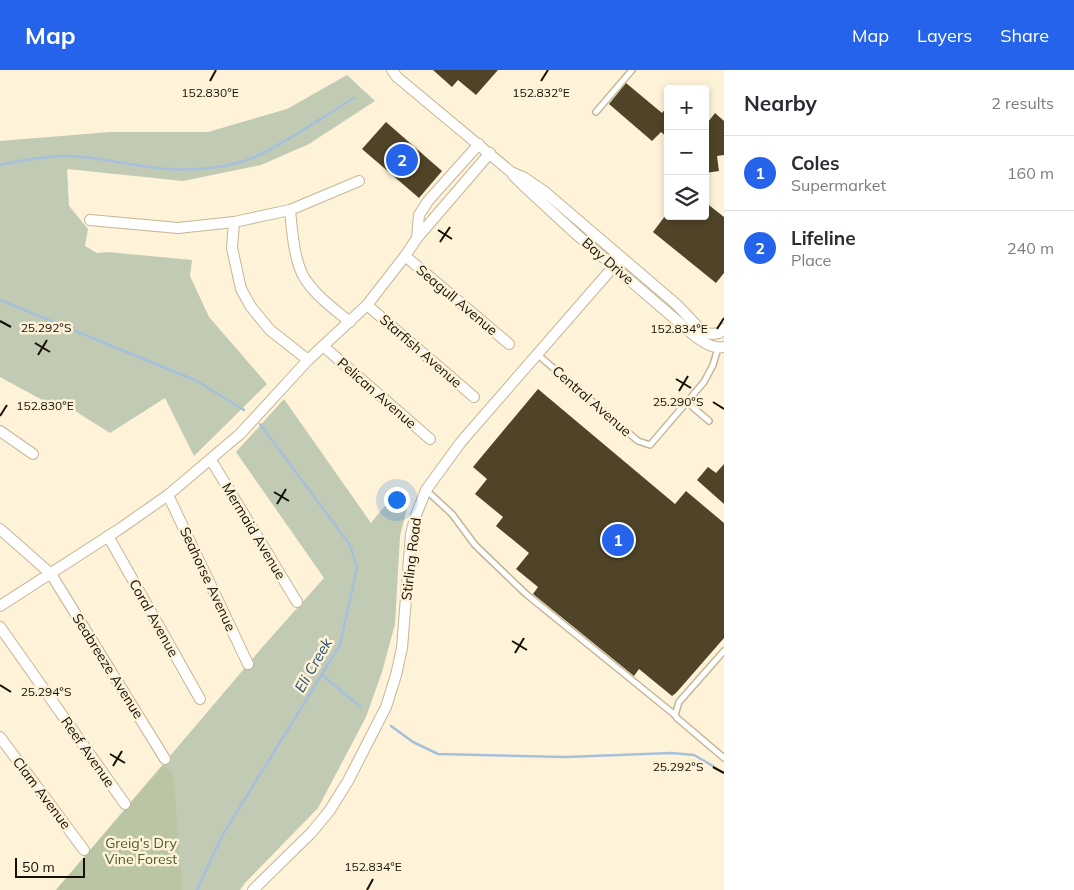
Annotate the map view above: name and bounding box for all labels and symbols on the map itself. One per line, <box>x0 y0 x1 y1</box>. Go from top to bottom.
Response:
text: 152.830°E <box>181 85 239 100</box>
text: 152.832°E <box>512 85 570 100</box>
pin: 2 <box>386 141 418 179</box>
street label: Bay Drive <box>578 234 638 288</box>
street label: Seagull Avenue <box>413 261 501 339</box>
street label: Starfish Avenue <box>376 310 466 392</box>
text: 25.292°S <box>21 320 71 335</box>
text: 152.834°E <box>650 321 708 336</box>
street label: Pelican Avenue <box>334 354 420 432</box>
street label: Central Avenue <box>549 362 635 440</box>
text: 25.290°S <box>653 394 703 409</box>
text: 152.830°E <box>16 398 74 413</box>
street label: Mermaid Avenue <box>218 479 290 583</box>
your location <box>384 487 410 513</box>
street label: Stirling Road <box>397 517 425 601</box>
pin: 1 <box>602 521 634 559</box>
street label: Seahorse Avenue <box>176 524 240 634</box>
street label: Coral Avenue <box>125 576 183 660</box>
street label: Seabreeze Avenue <box>68 610 148 722</box>
water label: Eli Creek <box>290 633 337 696</box>
text: 25.294°S <box>21 684 71 699</box>
street label: Reef Avenue <box>57 713 119 791</box>
street label: Clam Avenue <box>9 753 75 833</box>
text: 25.292°S <box>653 759 703 774</box>
park label: Greig's Dry Vine Forest <box>105 834 177 868</box>
scale bar <box>15 855 85 878</box>
text: 152.834°E <box>344 859 402 874</box>

